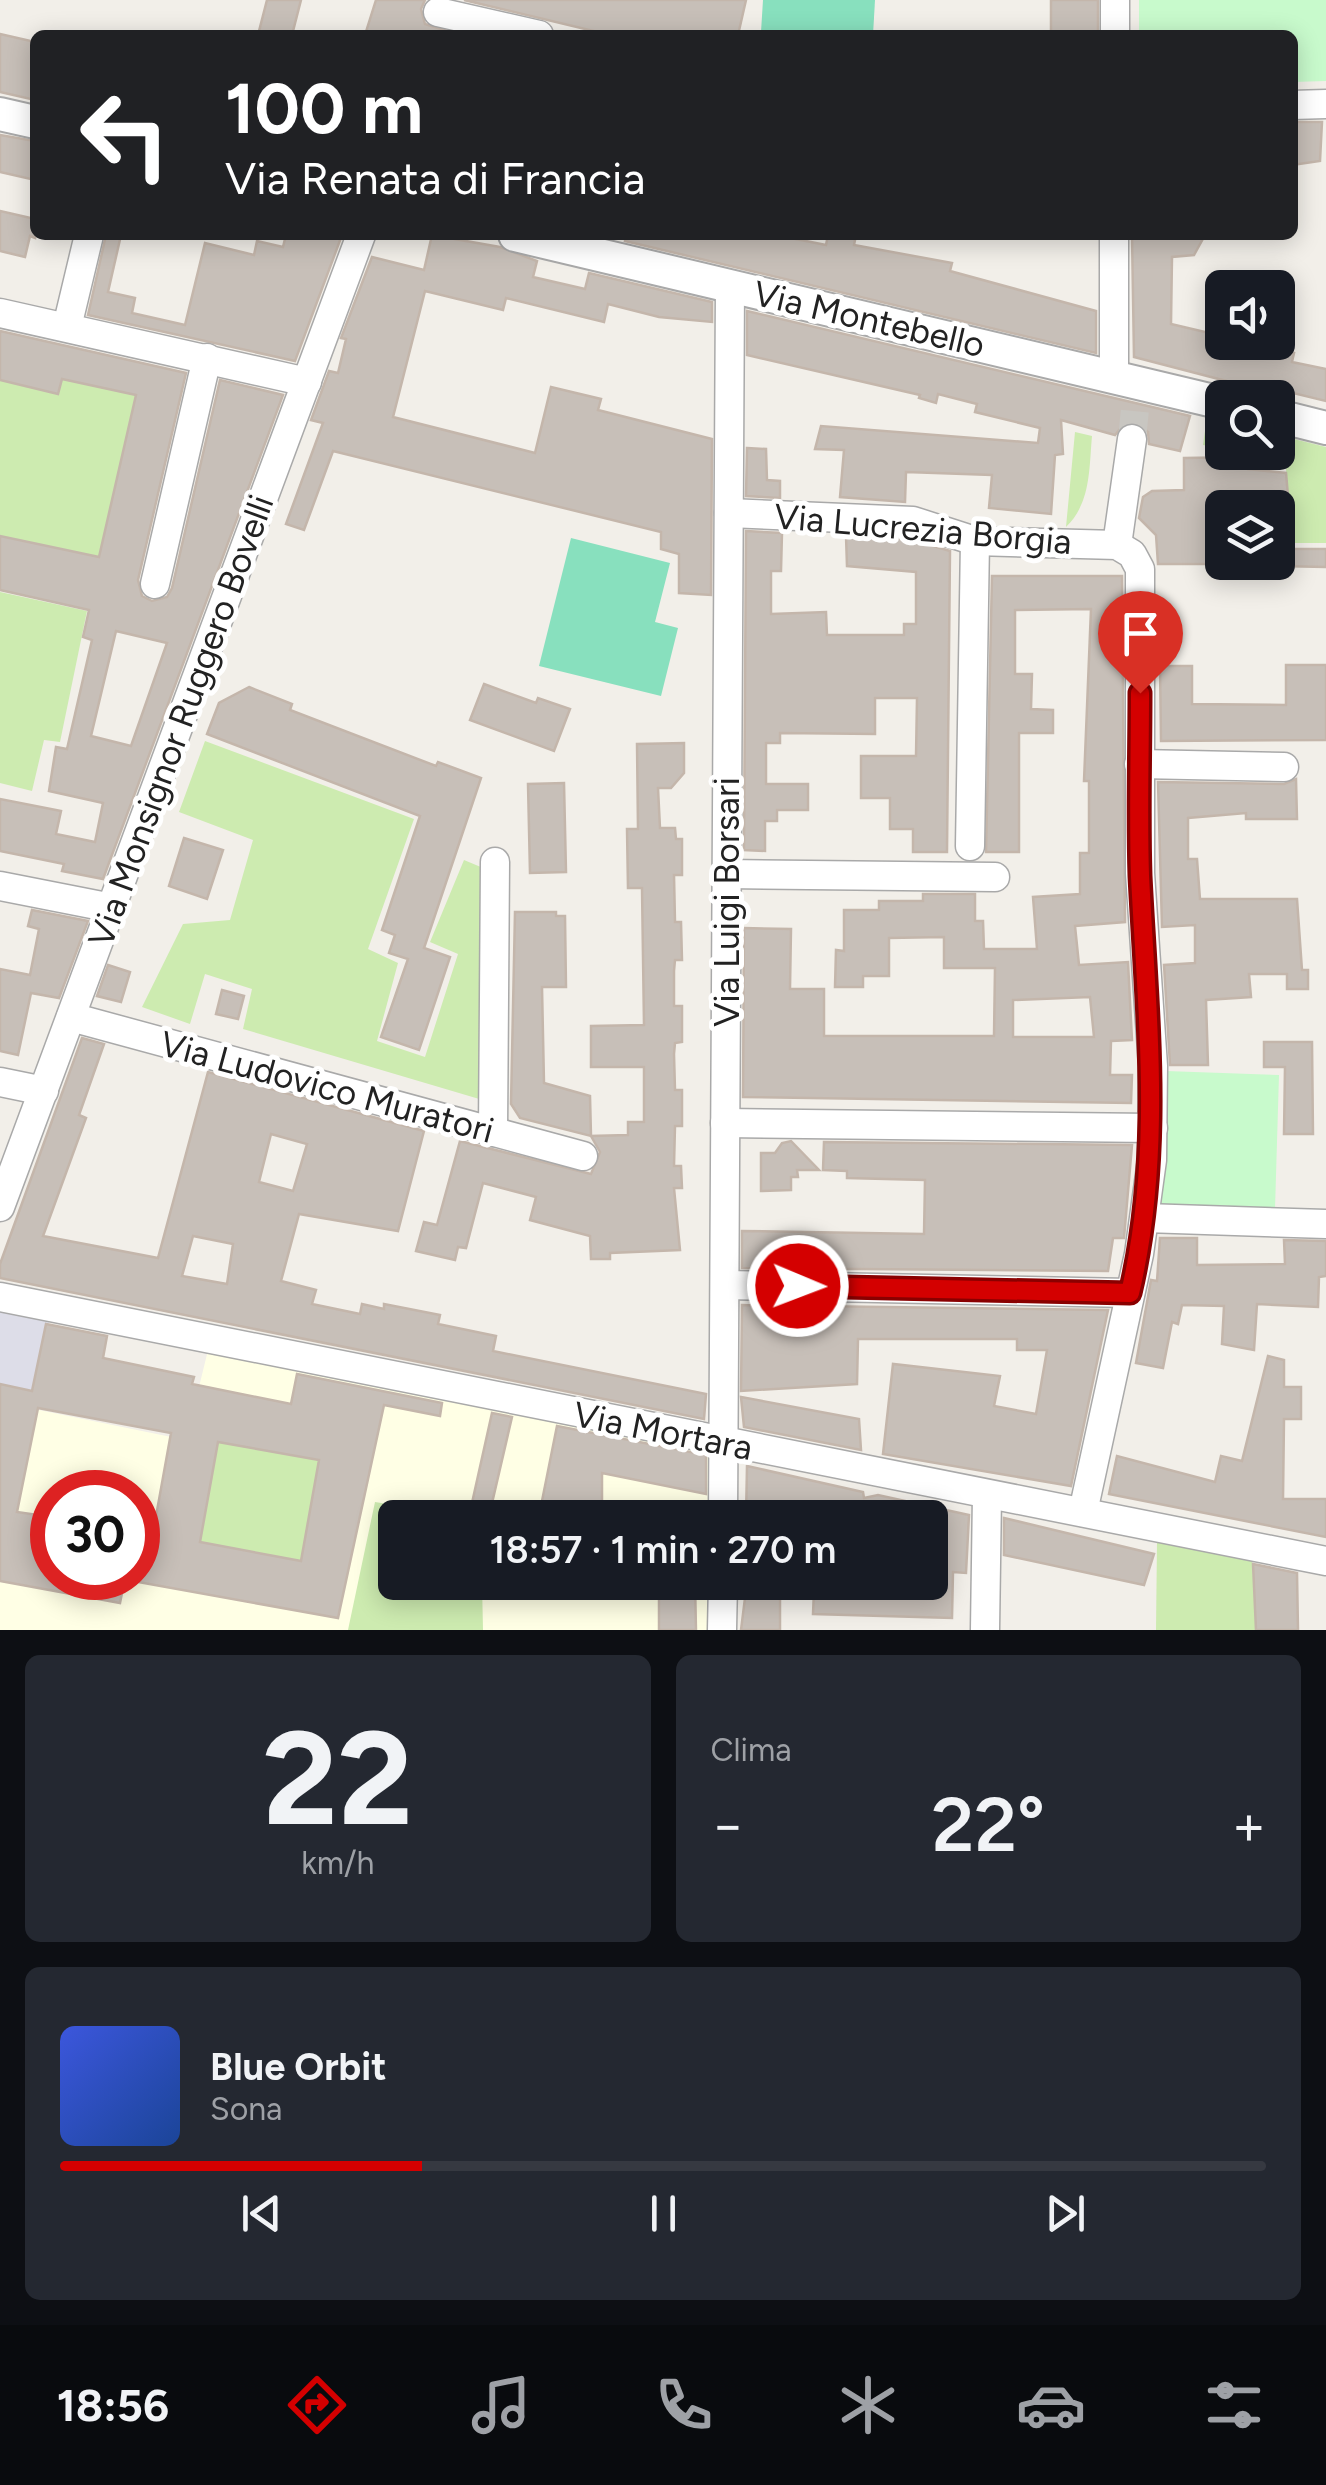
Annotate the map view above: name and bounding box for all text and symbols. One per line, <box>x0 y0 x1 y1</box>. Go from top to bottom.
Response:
text: 100 m <box>225 66 423 151</box>
icon: left <box>60 70 190 200</box>
text: Via Renata di Francia <box>225 151 645 205</box>
map controls <box>1205 270 1295 580</box>
button: sound <box>1205 270 1295 360</box>
street label: Via Montebello <box>749 272 989 366</box>
button: search <box>1205 380 1295 470</box>
street label: Via Monsignor Ruggero Bovelli <box>80 489 282 953</box>
button: layers <box>1205 490 1295 580</box>
street label: Via Lucrezia Borgia <box>773 495 1073 563</box>
pin <box>1098 591 1183 694</box>
icon: arrive <box>1113 606 1168 661</box>
street label: Via Luigi Borsari <box>706 777 748 1027</box>
street label: Via Ludovico Muratori <box>156 1022 498 1152</box>
position arrow <box>746 1234 850 1338</box>
street label: Via Mortara <box>570 1393 756 1469</box>
speed limit sign: 30 <box>30 1470 160 1600</box>
text: 18:57 · 1 min · 270 m <box>490 1527 836 1573</box>
text: 22 <box>262 1701 413 1857</box>
text: Clima <box>711 1731 792 1769</box>
text: 22° <box>931 1780 1045 1870</box>
text: − <box>711 1792 745 1858</box>
text: + <box>1232 1792 1266 1858</box>
text: km/h <box>301 1844 374 1882</box>
text: Blue Orbit <box>210 2044 386 2090</box>
text: Sona <box>210 2090 282 2128</box>
icon: previous <box>234 2186 289 2241</box>
icon: pause <box>636 2186 691 2241</box>
icon: next <box>1038 2186 1093 2241</box>
icon: directions <box>282 2370 352 2440</box>
icon: music <box>466 2370 536 2440</box>
icon: phone <box>649 2370 719 2440</box>
icon: climate <box>833 2370 903 2440</box>
icon: car <box>1016 2370 1086 2440</box>
icon: filters <box>1199 2370 1269 2440</box>
text: 18:56 <box>57 2378 169 2432</box>

